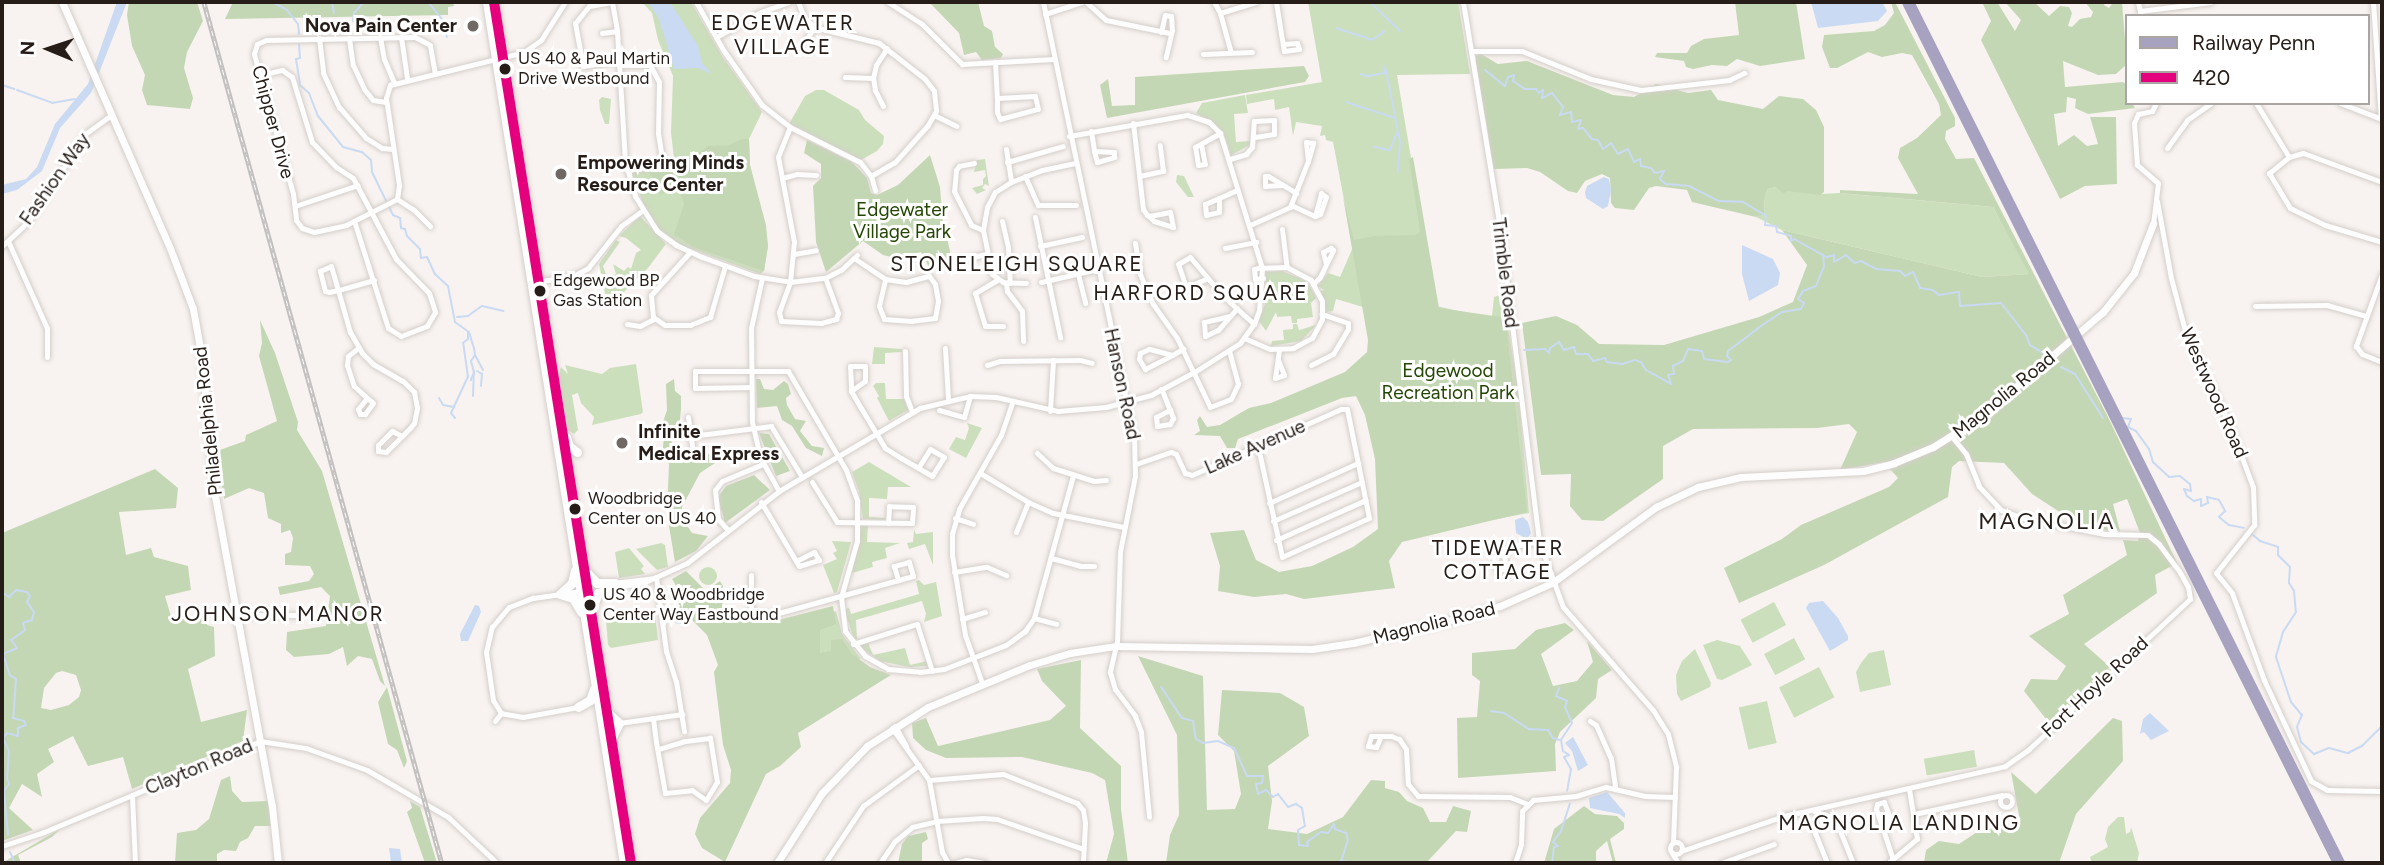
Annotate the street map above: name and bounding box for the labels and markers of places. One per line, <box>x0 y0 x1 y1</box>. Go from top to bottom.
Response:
place label: Nova Pain Center <box>305 15 457 37</box>
marker: Nova Pain Center <box>463 16 483 36</box>
place label: US 40 & Paul Martin Drive Westbound <box>518 49 670 89</box>
marker: US 40 & Paul Martin Drive Westbound <box>498 62 512 76</box>
place label: Empowering Minds Resource Center <box>577 152 744 196</box>
marker: Empowering Minds Resource Center <box>551 164 571 184</box>
place label: Edgewood BP Gas Station <box>553 271 659 311</box>
marker: Edgewood BP Gas Station <box>533 284 547 298</box>
place label: Infinite Medical Express <box>638 421 779 465</box>
marker: Infinite Medical Express <box>612 433 632 453</box>
place label: Woodbridge Center on US 40 <box>588 489 716 529</box>
marker: Woodbridge Center on US 40 <box>568 502 582 516</box>
place label: US 40 & Woodbridge Center Way Eastbound <box>603 585 779 625</box>
marker: US 40 & Woodbridge Center Way Eastbound <box>583 598 597 612</box>

